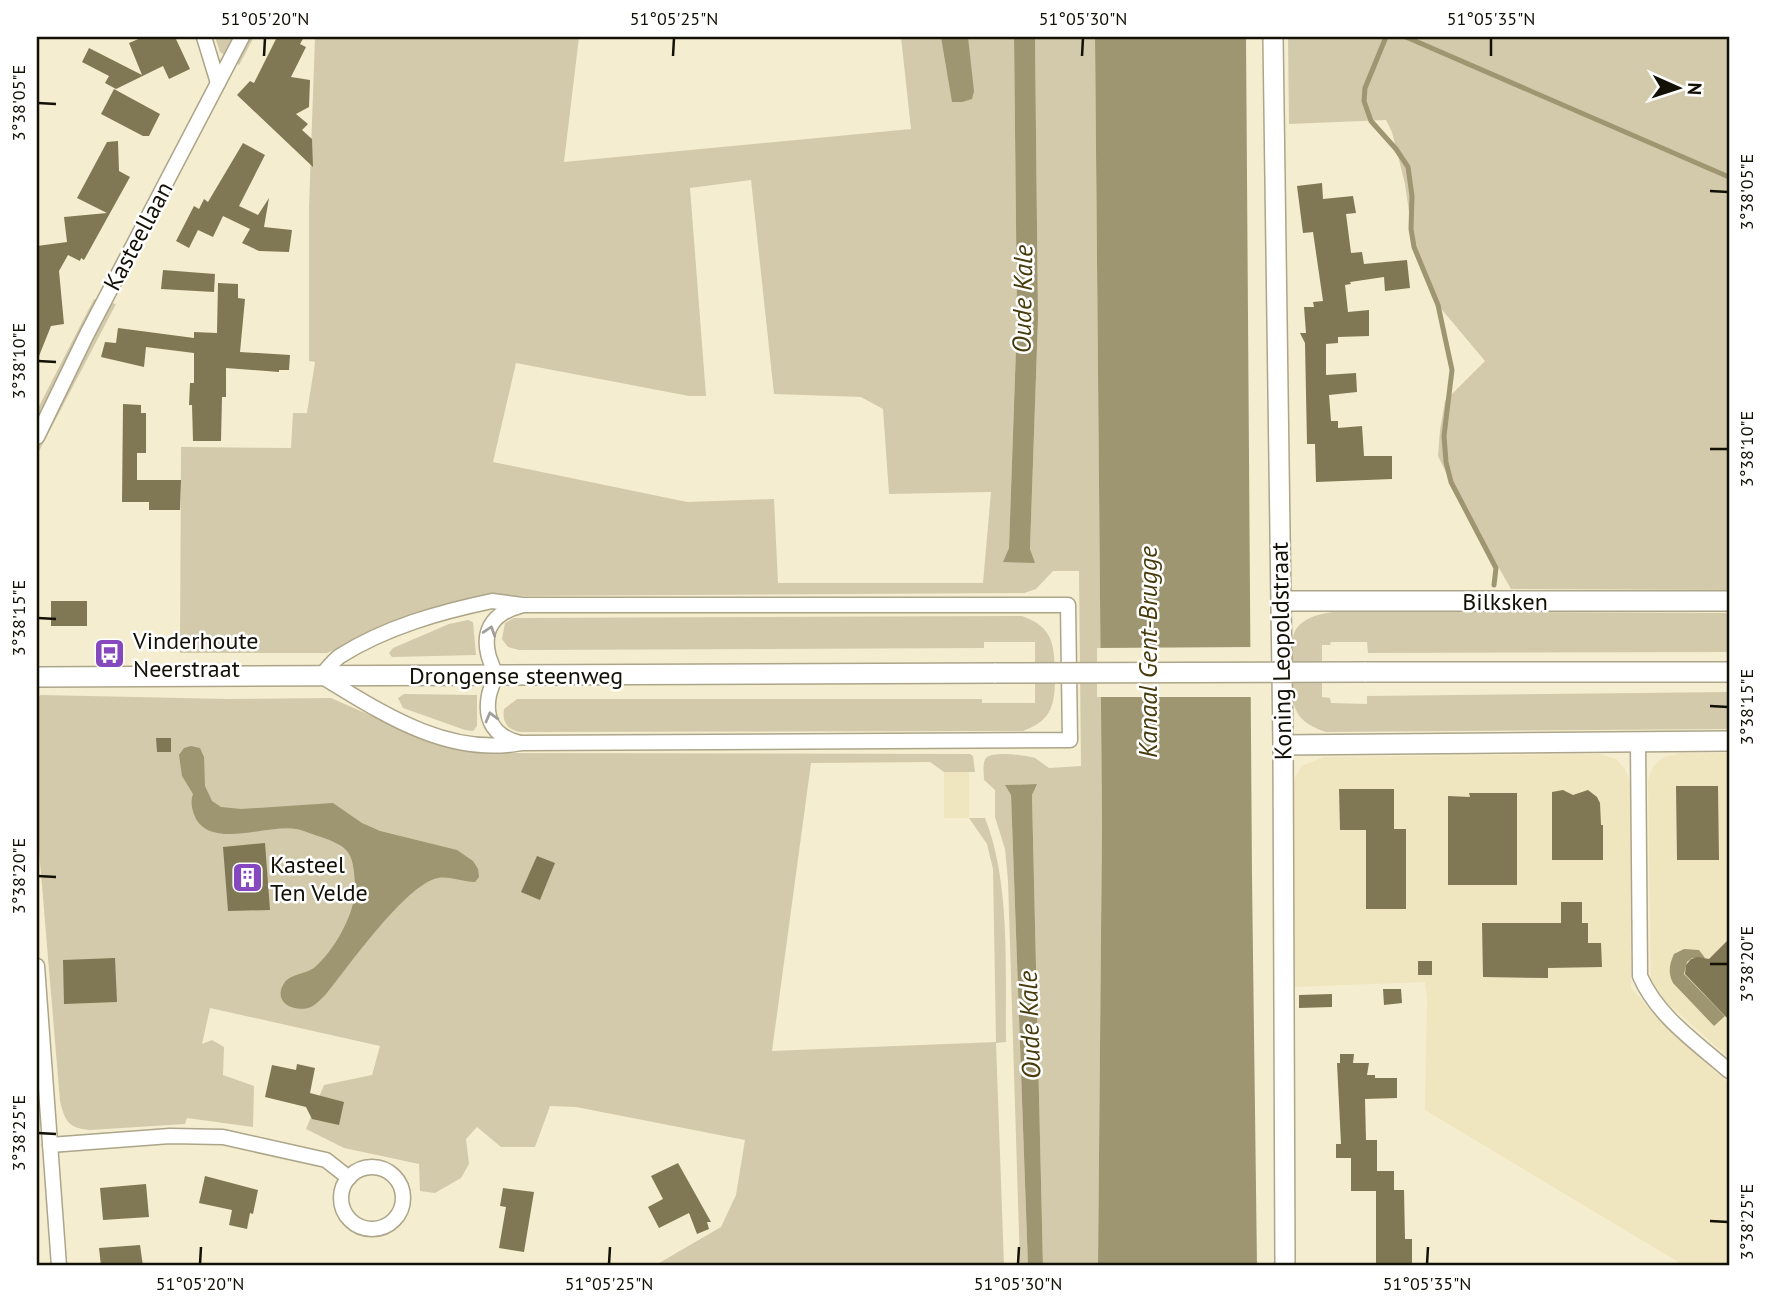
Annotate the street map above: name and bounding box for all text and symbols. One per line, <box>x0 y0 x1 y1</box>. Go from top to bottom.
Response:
text: 51°05'20"N <box>221 7 309 30</box>
text: 51°05'25"N <box>630 7 718 30</box>
text: 51°05'30"N <box>1039 7 1127 30</box>
text: 51°05'35"N <box>1447 7 1535 30</box>
north arrow <box>1644 52 1714 122</box>
text: 3°38'05"E <box>7 65 30 141</box>
text: N <box>1683 82 1707 96</box>
text: 3°38'05"E <box>1735 154 1758 230</box>
street label: Kasteellaan <box>96 176 180 296</box>
water label: Oude Kale <box>1005 244 1039 354</box>
text: 3°38'10"E <box>7 323 30 399</box>
text: 3°38'10"E <box>1735 411 1758 487</box>
street label: Koning Leopoldstraat <box>1264 542 1298 760</box>
water label: Kanaal Gent-Brugge <box>1131 546 1164 758</box>
text: 3°38'15"E <box>7 580 30 656</box>
street label: Bilksken <box>1462 586 1548 617</box>
place label: Vinderhoute Neerstraat <box>132 625 258 684</box>
one-way arrow <box>482 626 496 638</box>
bus stop icon: Vinderhoute Neerstraat <box>93 637 127 671</box>
street label: Drongense steenweg <box>409 660 623 691</box>
text: 3°38'15"E <box>1735 669 1758 745</box>
one-way arrow <box>485 712 499 724</box>
text: 3°38'20"E <box>7 838 30 914</box>
place label: Kasteel Ten Velde <box>270 849 368 908</box>
building icon: Kasteel Ten Velde <box>230 861 264 895</box>
text: 3°38'20"E <box>1735 926 1758 1002</box>
water label: Oude Kale <box>1011 970 1047 1080</box>
text: 3°38'25"E <box>7 1095 30 1171</box>
text: 3°38'25"E <box>1735 1184 1758 1260</box>
text: 51°05'20"N <box>156 1272 244 1295</box>
text: 51°05'25"N <box>565 1272 653 1295</box>
text: 51°05'30"N <box>974 1272 1062 1295</box>
text: 51°05'35"N <box>1383 1272 1471 1295</box>

